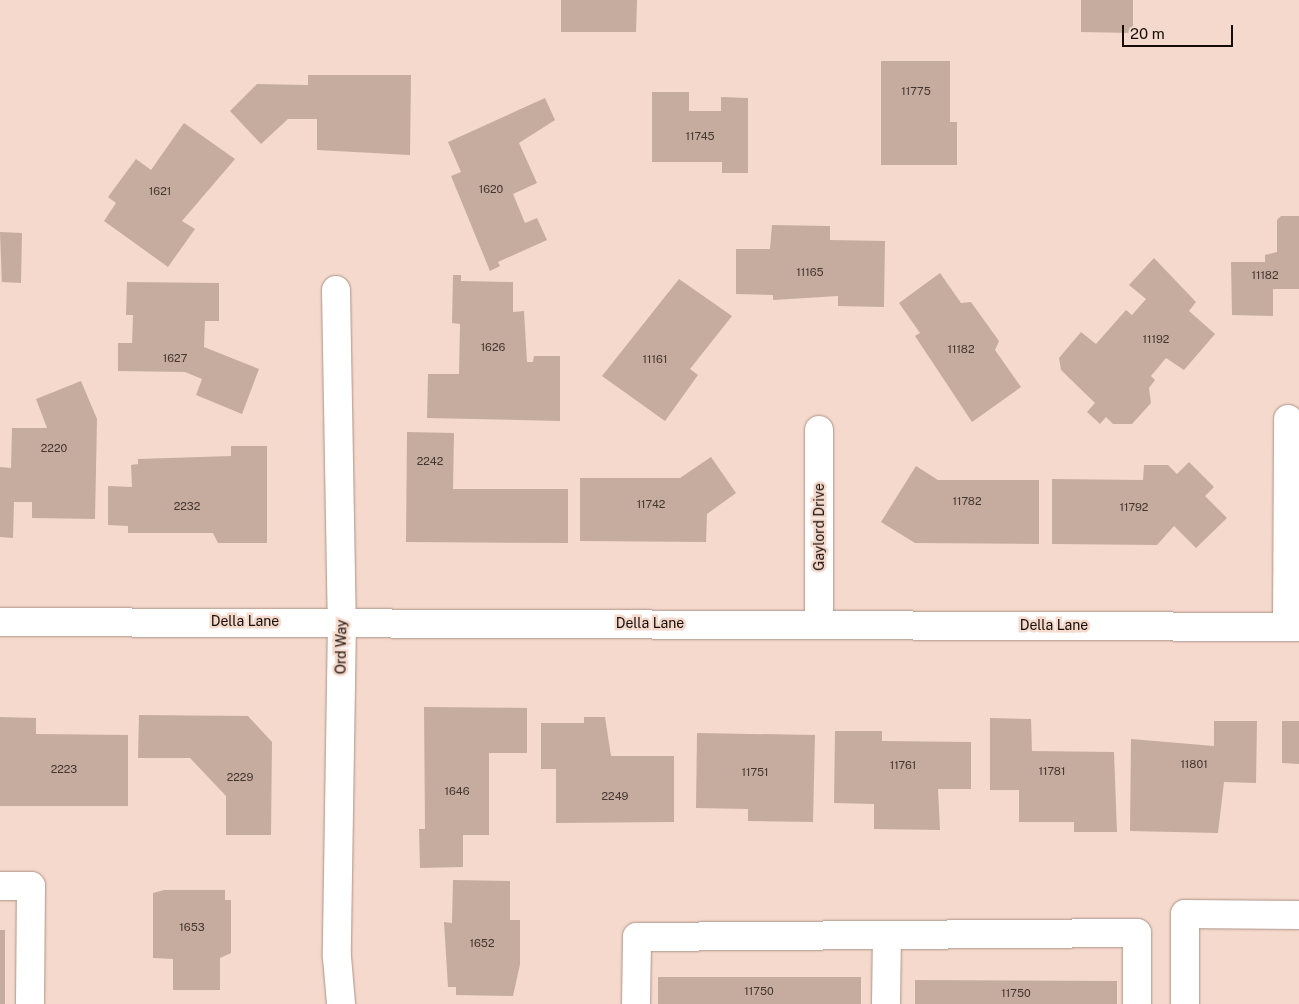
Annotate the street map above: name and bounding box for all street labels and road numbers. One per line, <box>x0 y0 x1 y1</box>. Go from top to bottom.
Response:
street label: Gaylord Drive <box>811 483 827 571</box>
street label: Della Lane <box>211 613 279 629</box>
street label: Della Lane <box>616 615 684 631</box>
street label: Della Lane <box>1020 617 1088 633</box>
street label: Ord Way <box>332 619 350 675</box>

